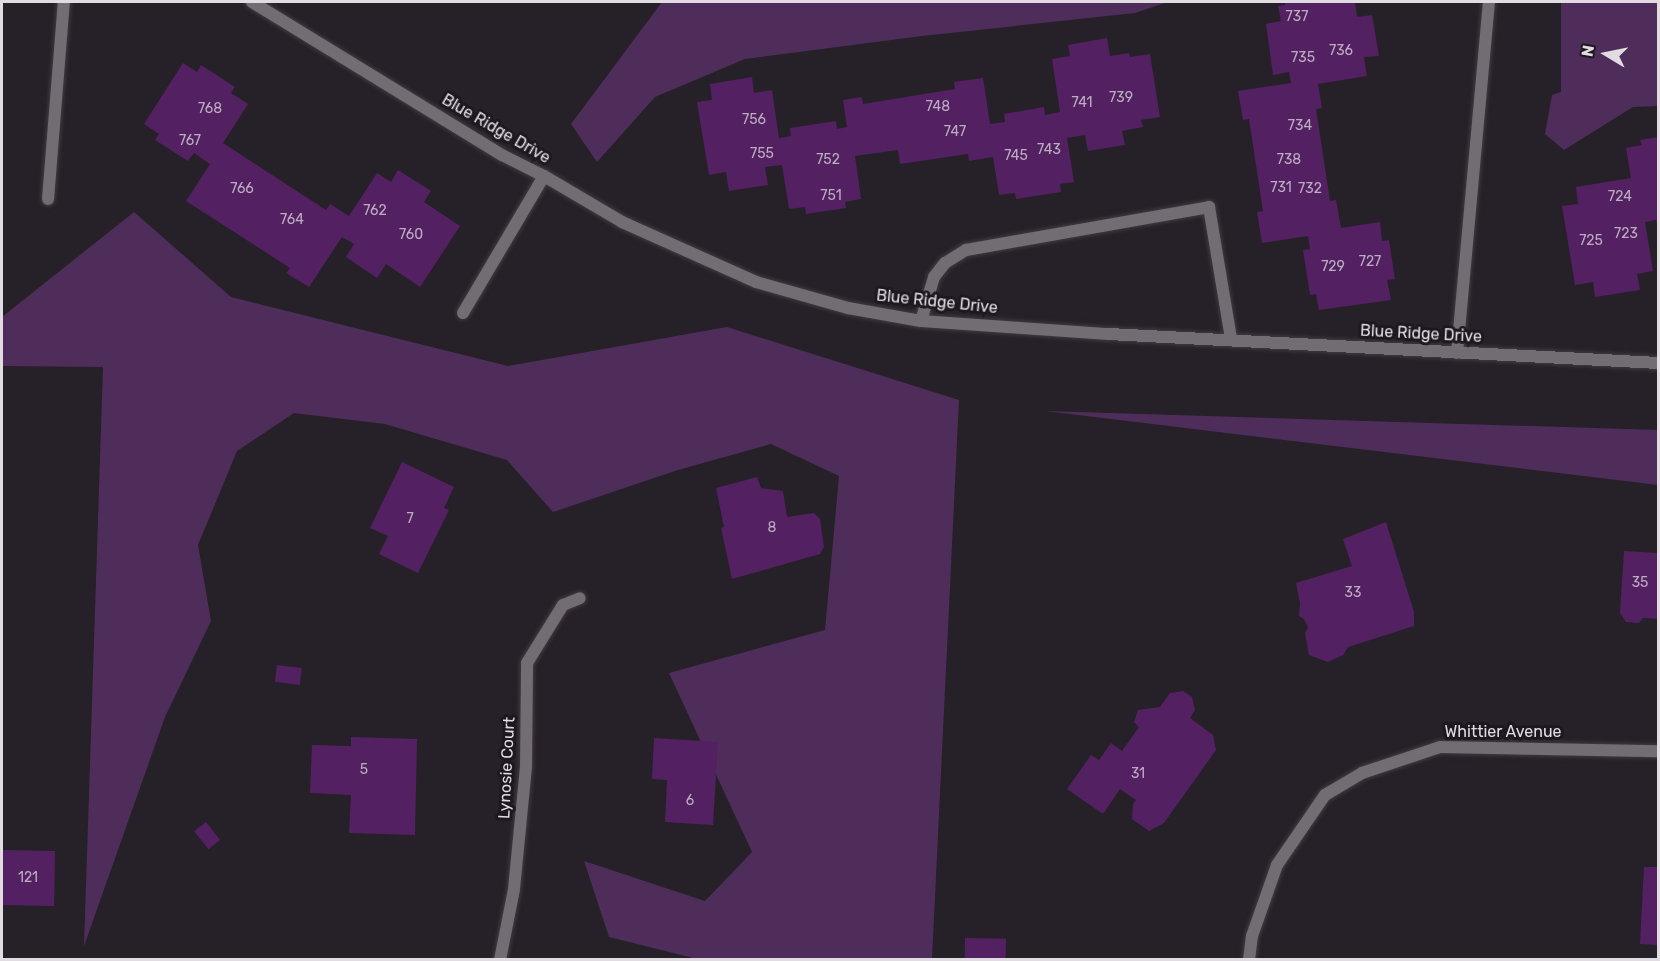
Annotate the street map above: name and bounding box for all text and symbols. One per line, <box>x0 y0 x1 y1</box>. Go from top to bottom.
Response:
house number: 737 <box>1286 9 1308 25</box>
north arrow <box>1576 24 1636 84</box>
house number: 736 <box>1329 43 1353 59</box>
text: N <box>1577 43 1598 58</box>
house number: 735 <box>1291 50 1315 66</box>
street label: Blue Ridge Drive <box>438 90 554 168</box>
house number: 739 <box>1109 90 1133 106</box>
house number: 741 <box>1071 95 1093 111</box>
house number: 748 <box>926 99 950 115</box>
house number: 768 <box>198 101 222 117</box>
house number: 756 <box>742 112 766 128</box>
house number: 734 <box>1288 118 1312 134</box>
house number: 747 <box>944 124 966 140</box>
house number: 767 <box>179 133 201 149</box>
house number: 743 <box>1037 142 1061 158</box>
house number: 755 <box>750 146 774 162</box>
house number: 745 <box>1004 148 1028 164</box>
house number: 752 <box>816 152 840 168</box>
house number: 738 <box>1277 152 1301 168</box>
house number: 731 <box>1270 180 1292 196</box>
house number: 766 <box>230 181 254 197</box>
house number: 732 <box>1298 181 1322 197</box>
house number: 751 <box>820 188 842 204</box>
house number: 724 <box>1608 189 1632 205</box>
house number: 762 <box>363 203 387 219</box>
house number: 764 <box>280 212 304 228</box>
house number: 723 <box>1614 226 1638 242</box>
house number: 760 <box>399 227 423 243</box>
house number: 725 <box>1579 233 1603 249</box>
house number: 727 <box>1359 254 1381 270</box>
house number: 729 <box>1321 259 1345 275</box>
street label: Blue Ridge Drive <box>875 286 999 318</box>
street label: Blue Ridge Drive <box>1360 321 1482 347</box>
house number: 7 <box>406 511 414 527</box>
house number: 8 <box>768 520 776 536</box>
house number: 35 <box>1632 575 1648 591</box>
house number: 33 <box>1345 585 1361 601</box>
street label: Lynosie Court <box>495 717 519 819</box>
street label: Whittier Avenue <box>1444 722 1562 742</box>
house number: 5 <box>360 762 368 778</box>
house number: 31 <box>1131 766 1145 782</box>
house number: 6 <box>686 793 694 809</box>
house number: 121 <box>18 870 38 886</box>

